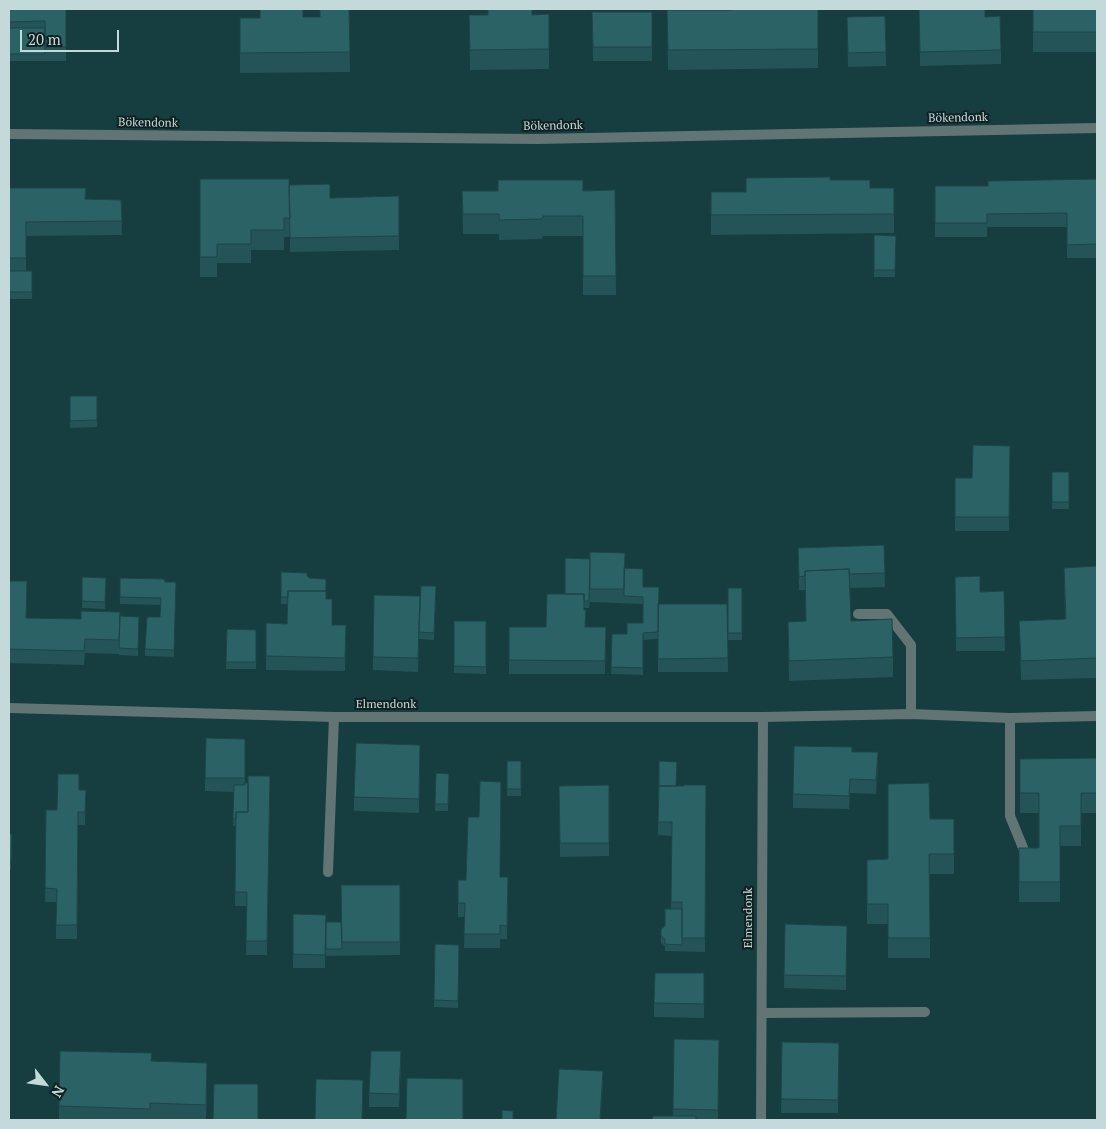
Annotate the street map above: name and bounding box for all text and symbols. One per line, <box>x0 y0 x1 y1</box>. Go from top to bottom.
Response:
scale bar <box>22 20 121 52</box>
text: 20 m <box>28 29 61 49</box>
street label: Bökendonk <box>928 110 988 126</box>
street label: Bökendonk <box>118 115 178 131</box>
street label: Bökendonk <box>523 118 583 134</box>
street label: Elmendonk <box>356 698 416 712</box>
street label: Elmendonk <box>742 888 756 948</box>
north arrow <box>20 1059 70 1109</box>
text: N <box>48 1082 69 1101</box>

